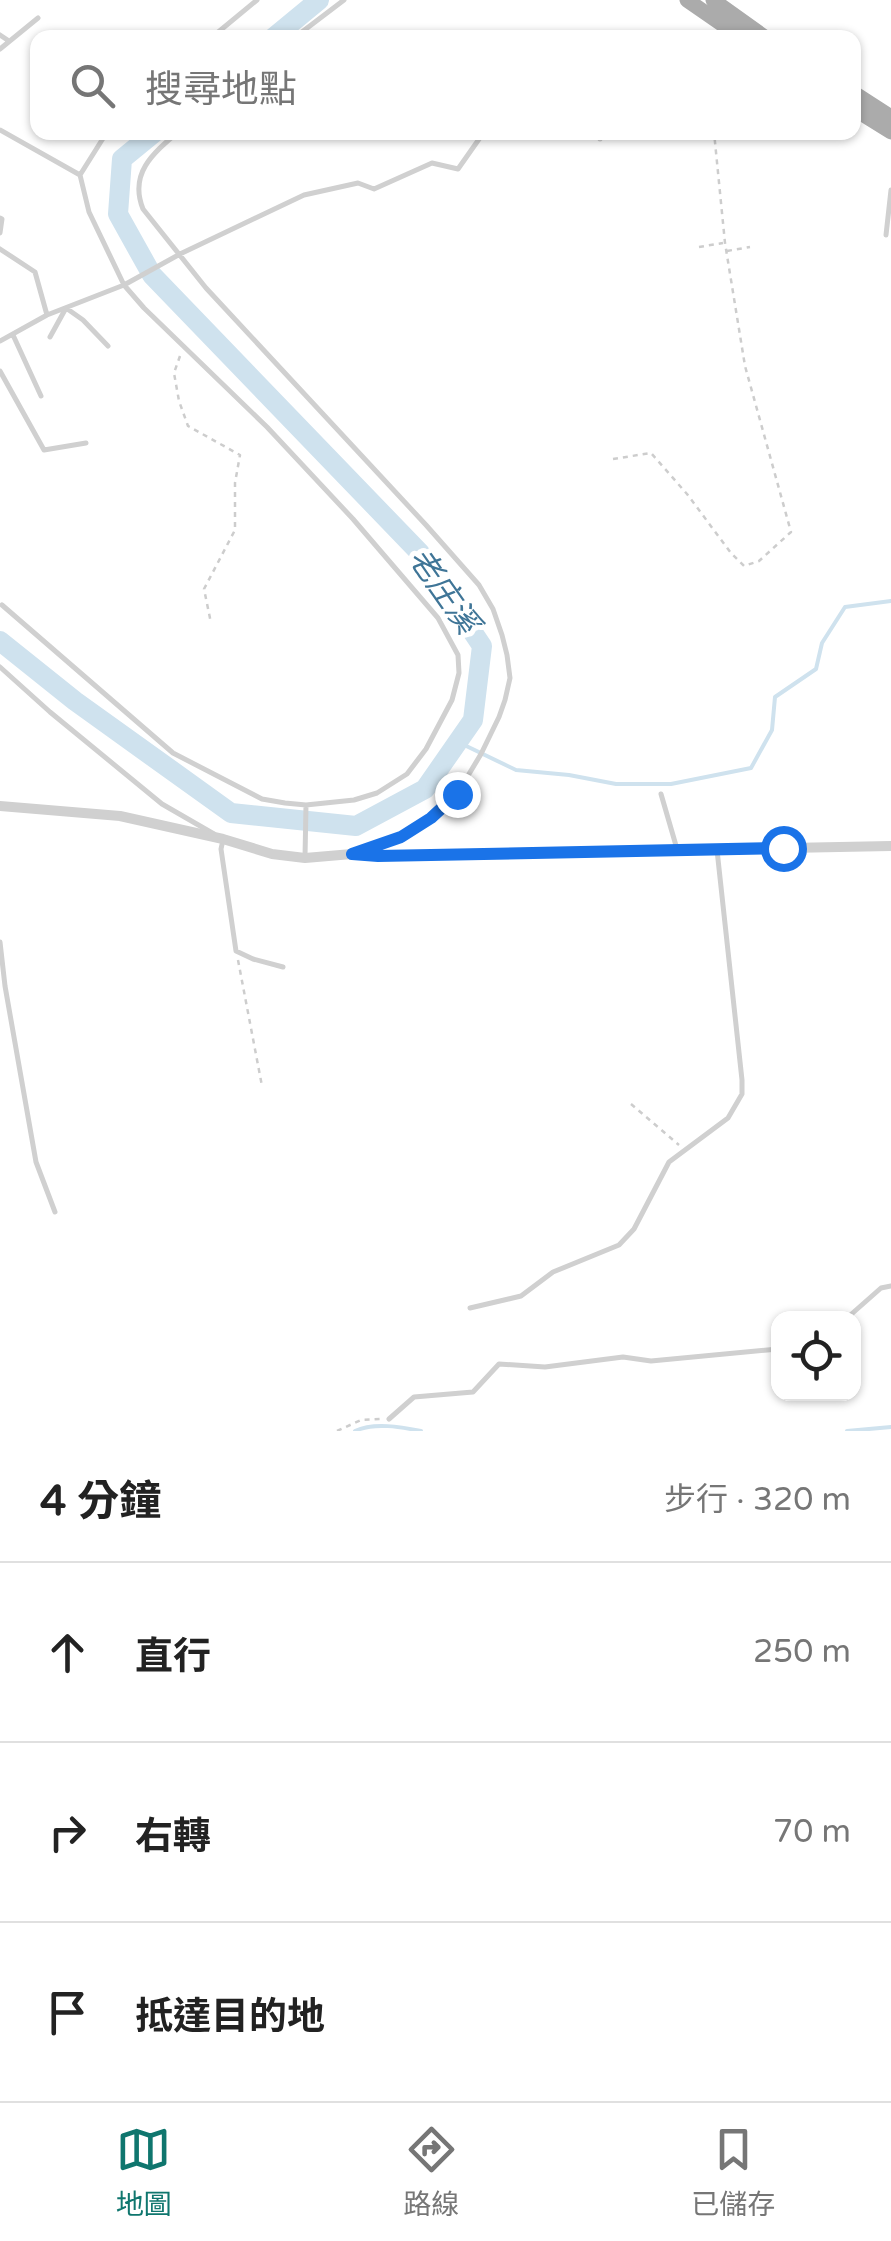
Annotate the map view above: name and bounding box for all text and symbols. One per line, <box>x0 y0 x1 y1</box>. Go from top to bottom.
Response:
search box <box>30 30 861 140</box>
icon: search <box>65 58 120 113</box>
text: 搜尋地點 <box>145 67 297 113</box>
water label: 老庄溪 <box>400 541 488 644</box>
route end <box>435 772 481 818</box>
route start <box>761 826 807 872</box>
map controls <box>771 1311 861 1401</box>
button: locate <box>771 1311 861 1401</box>
text: 4 分鐘 <box>40 1476 161 1527</box>
text: 步行 · 320 m <box>664 1481 851 1519</box>
icon: ahead <box>40 1625 95 1680</box>
text: 250 m <box>753 1633 851 1671</box>
text: 直行 <box>135 1634 211 1680</box>
icon: right <box>40 1805 95 1860</box>
text: 70 m <box>773 1813 851 1851</box>
text: 右轉 <box>135 1814 211 1860</box>
icon: arrive <box>40 1985 95 2040</box>
text: 抵達目的地 <box>135 1994 325 2040</box>
tab: 地圖 <box>116 2122 172 2222</box>
tab: 路線 <box>403 2122 459 2222</box>
tab: 已儲存 <box>691 2122 775 2222</box>

